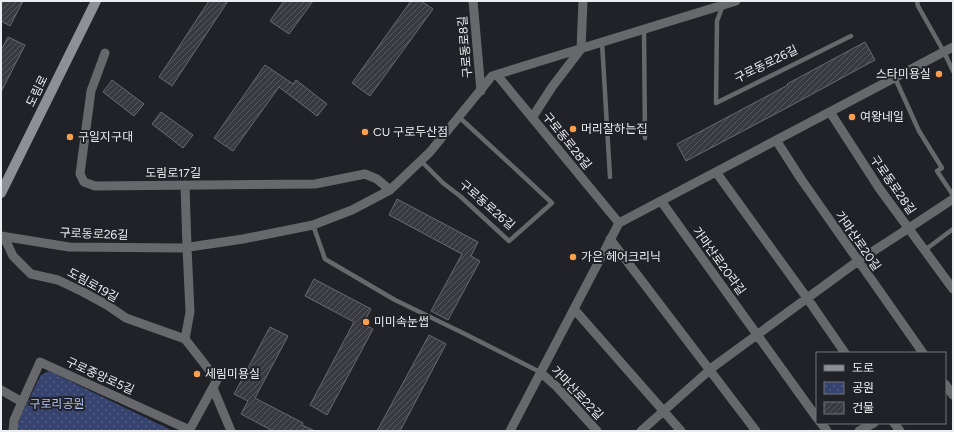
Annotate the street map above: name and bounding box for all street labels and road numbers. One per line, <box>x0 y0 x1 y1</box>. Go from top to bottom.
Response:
street label: 구로동로8길 <box>455 15 475 79</box>
street label: 구로동로26길 <box>732 43 800 85</box>
street label: 도림로 <box>23 73 51 109</box>
street label: 구로동로28길 <box>540 110 594 172</box>
street label: 구로동로28길 <box>867 153 919 217</box>
street label: 도림로17길 <box>145 166 201 180</box>
street label: 구로동로26길 <box>456 177 518 233</box>
street label: 가마산로20길 <box>832 208 884 274</box>
street label: 가마산로20라길 <box>690 224 748 298</box>
street label: 구로동로26길 <box>59 226 129 242</box>
street label: 도림로19길 <box>65 265 121 305</box>
street label: 구로중앙로5길 <box>64 355 136 397</box>
street label: 가마산로22길 <box>548 363 606 423</box>

